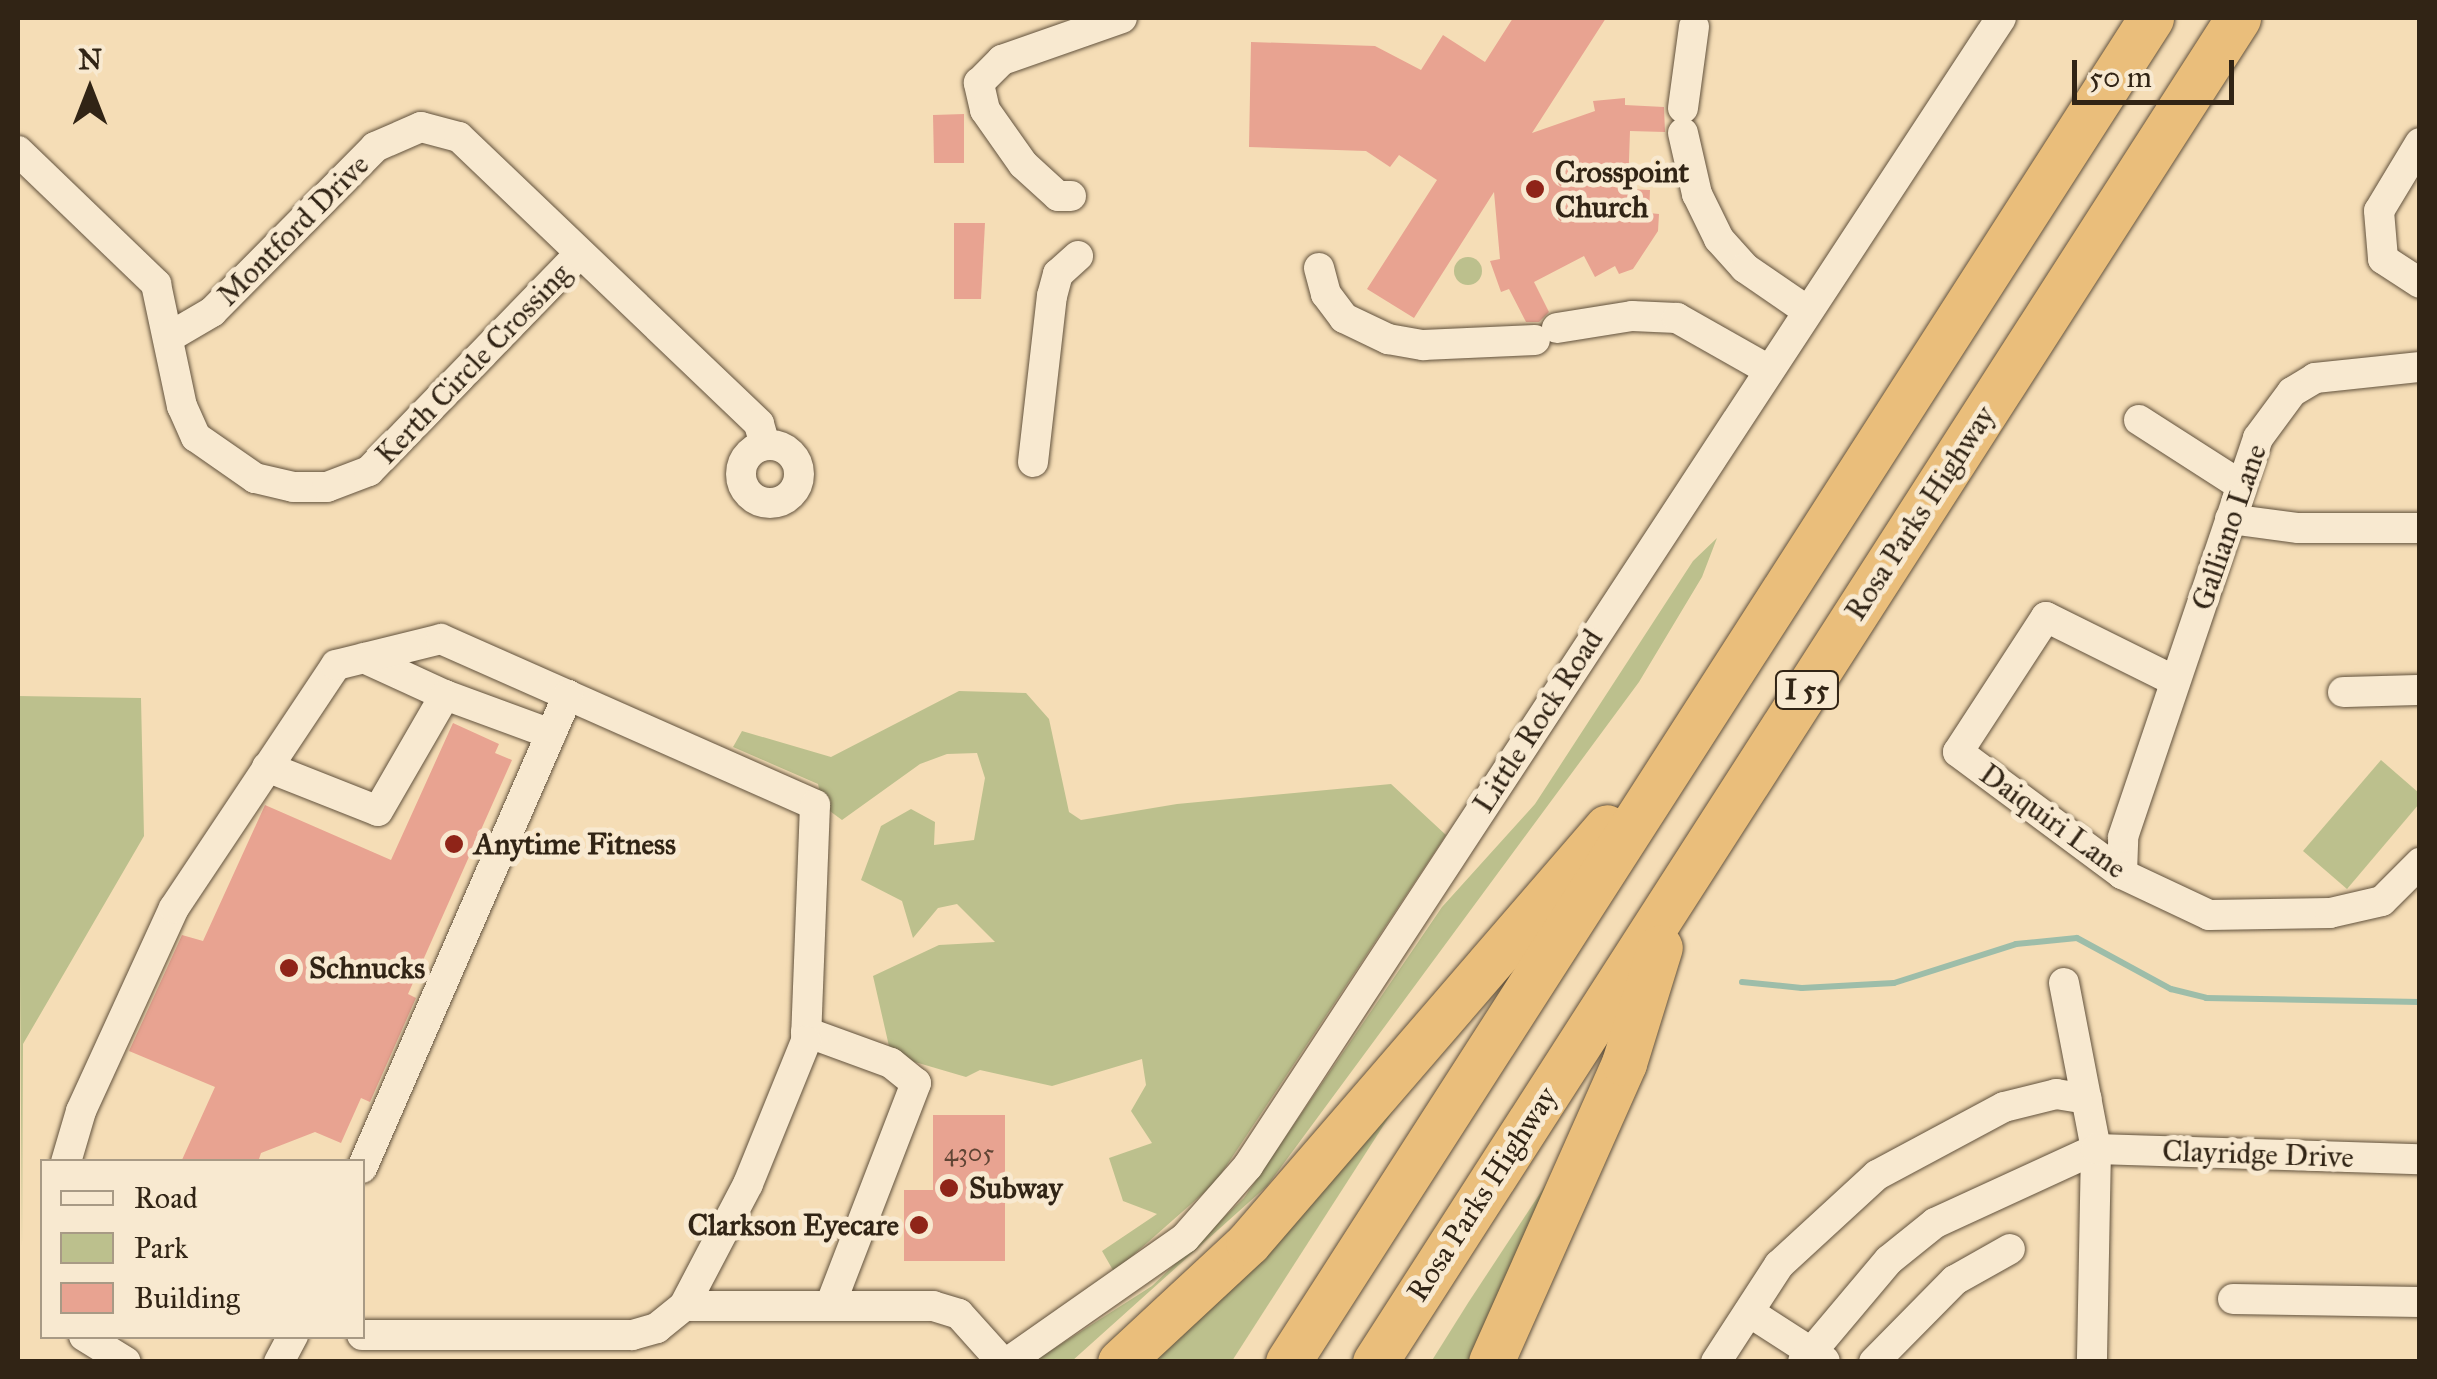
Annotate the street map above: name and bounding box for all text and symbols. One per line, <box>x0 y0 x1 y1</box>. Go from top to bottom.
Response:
north arrow <box>40 40 140 140</box>
scale bar <box>2077 40 2240 102</box>
text: N <box>78 42 102 77</box>
text: 50 m <box>2089 59 2152 95</box>
street label: Montford Drive <box>210 147 376 313</box>
place label: Crosspoint Church <box>1555 154 1689 224</box>
marker: Crosspoint Church <box>1524 178 1546 200</box>
street label: Kerth Circle Crossing <box>368 256 578 472</box>
street label: Rosa Parks Highway <box>1837 399 2003 627</box>
street label: Galliano Lane <box>2184 439 2274 615</box>
street label: Little Rock Road <box>1465 622 1611 820</box>
road number: I 55 <box>1774 667 1840 713</box>
street label: Daiquiri Lane <box>1973 756 2133 886</box>
place label: Anytime Fitness <box>474 826 676 862</box>
marker: Anytime Fitness <box>443 833 465 855</box>
place label: Schnucks <box>309 950 425 986</box>
marker: Schnucks <box>278 957 300 979</box>
street label: Rosa Parks Highway <box>1399 1080 1565 1308</box>
street label: Clayridge Drive <box>2162 1133 2354 1175</box>
house number: 4305 <box>944 1138 994 1168</box>
legend <box>40 1159 365 1339</box>
place label: Subway <box>969 1170 1063 1206</box>
marker: Subway <box>938 1177 960 1199</box>
text: Road <box>134 1180 198 1216</box>
place label: Clarkson Eyecare <box>688 1207 899 1243</box>
marker: Clarkson Eyecare <box>908 1214 930 1236</box>
text: Park <box>134 1230 188 1266</box>
text: Building <box>134 1280 240 1316</box>

